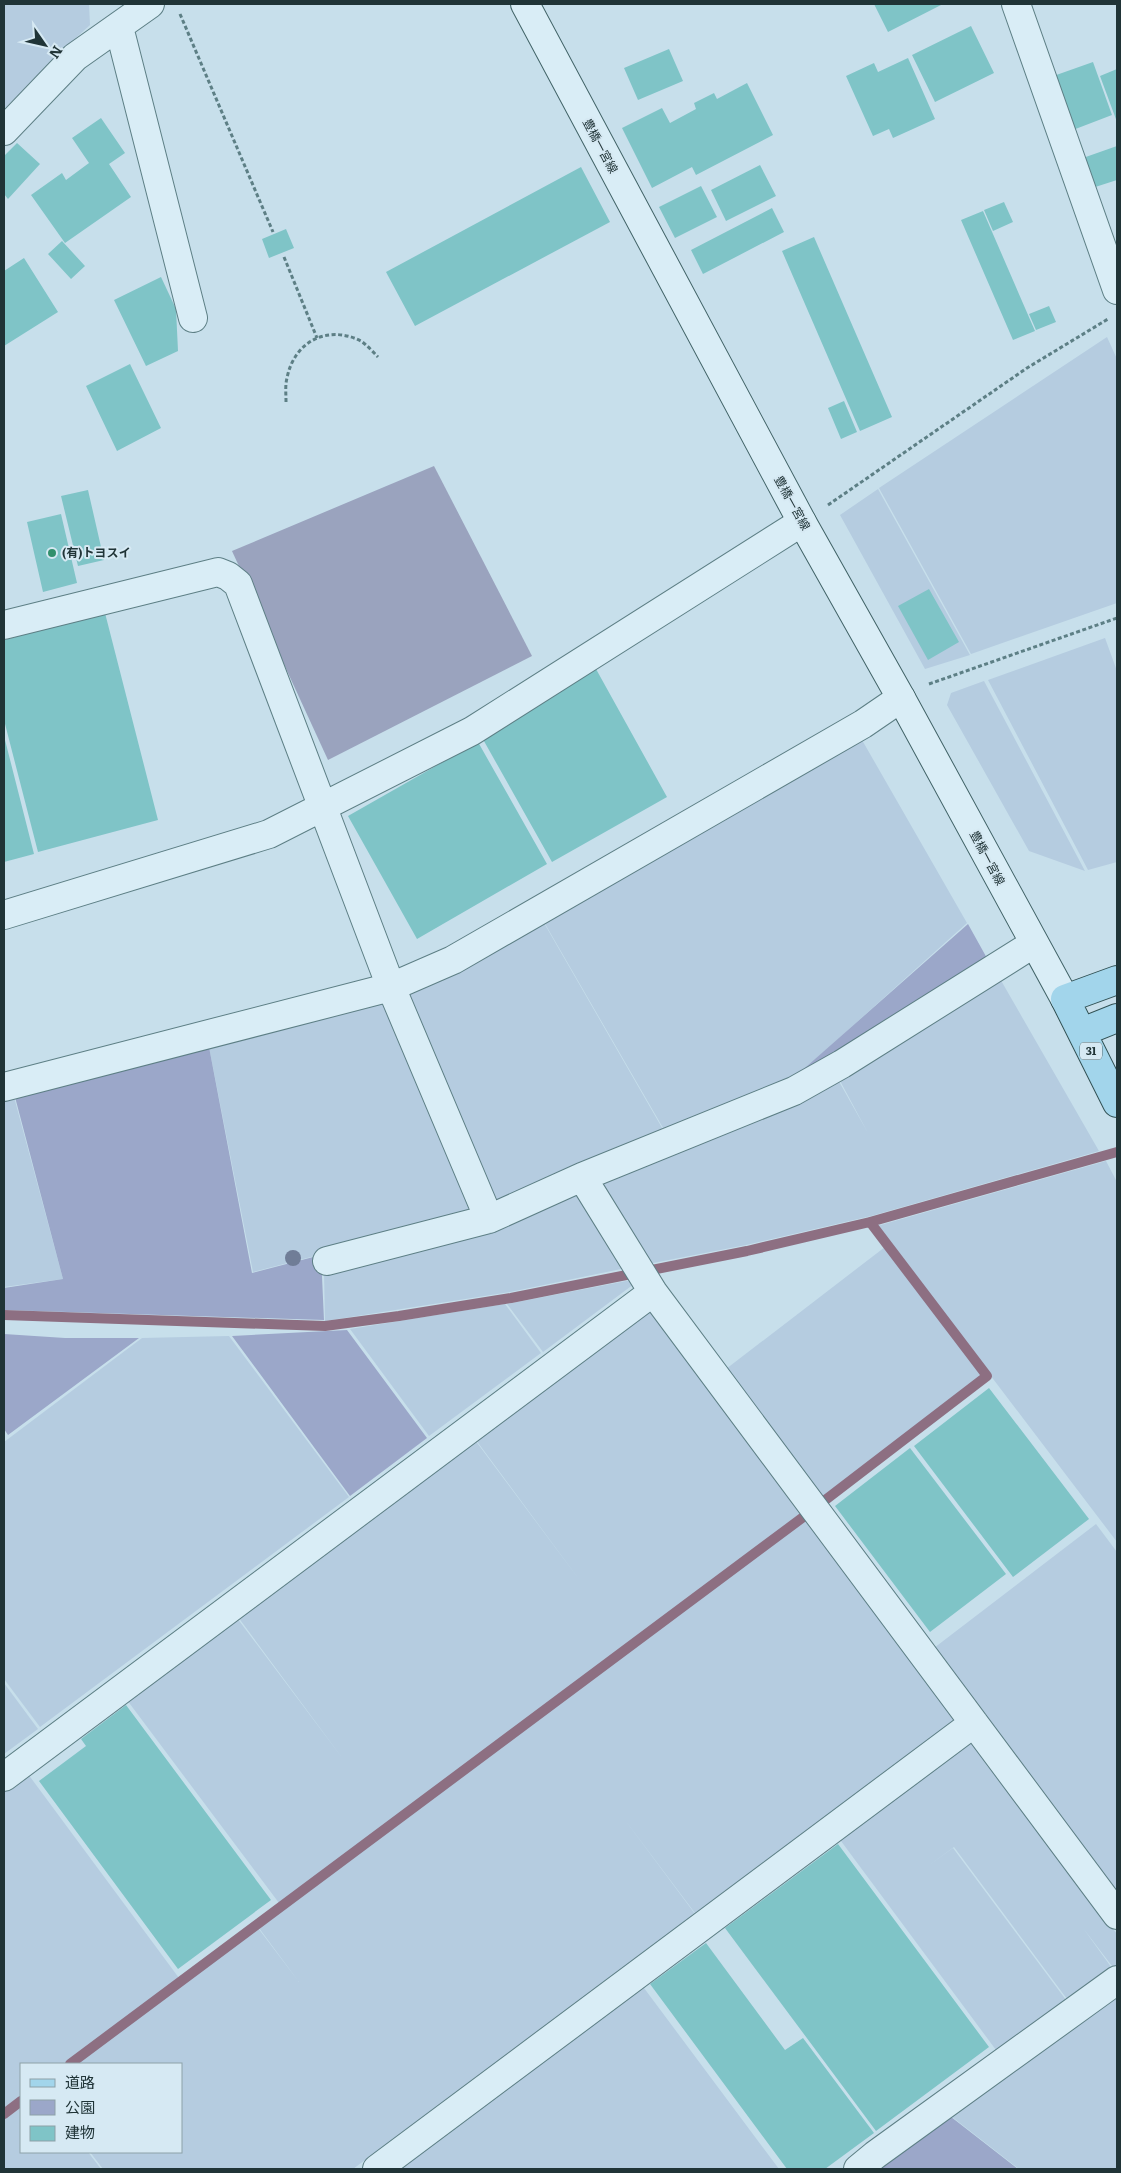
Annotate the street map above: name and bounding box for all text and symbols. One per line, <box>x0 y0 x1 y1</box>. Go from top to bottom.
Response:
north arrow <box>20 20 70 70</box>
text: N <box>45 42 68 63</box>
street label: 豊橋一宮線 <box>579 115 623 176</box>
street label: 豊橋一宮線 <box>770 472 815 533</box>
place label: (有)トヨスイ <box>62 543 131 561</box>
marker: (有)トヨスイ <box>46 547 58 559</box>
street label: 豊橋一宮線 <box>966 827 1010 888</box>
road number: 31 <box>1080 1042 1102 1060</box>
legend <box>20 2063 182 2153</box>
text: 道路 <box>65 2070 95 2093</box>
text: 公園 <box>65 2095 95 2118</box>
text: 建物 <box>65 2120 95 2143</box>

